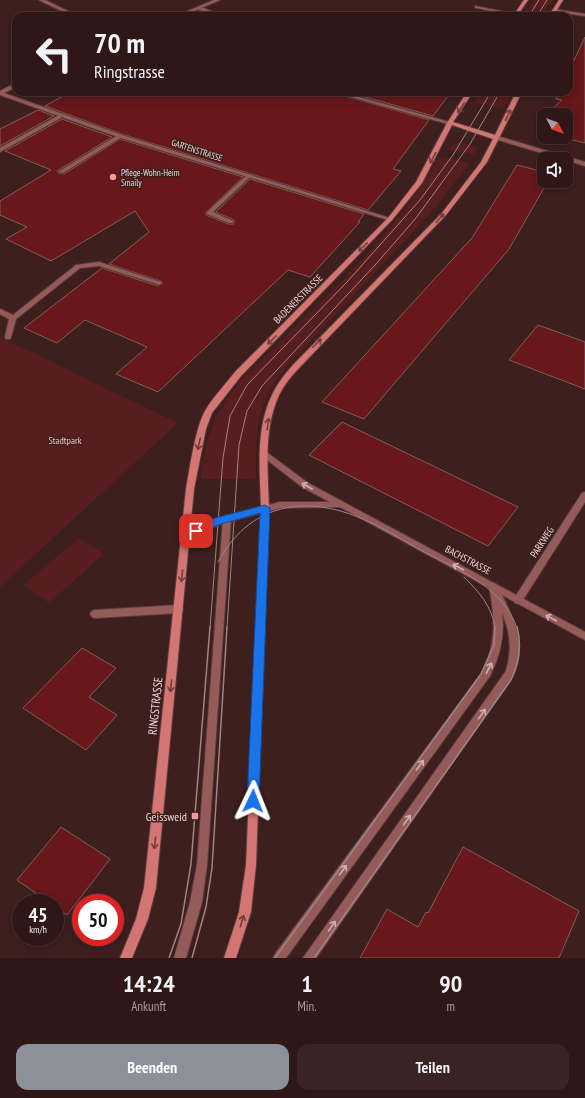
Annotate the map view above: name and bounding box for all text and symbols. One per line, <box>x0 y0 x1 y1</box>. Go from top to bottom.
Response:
text: 70 m <box>94 24 145 61</box>
icon: left <box>28 28 80 80</box>
text: Ringstrasse <box>94 60 165 83</box>
one-way arrow <box>457 102 465 113</box>
north arrow <box>537 108 573 144</box>
map controls <box>537 108 573 188</box>
one-way arrow <box>505 109 512 121</box>
street label: GARTENSTRASSE <box>170 137 224 163</box>
one-way arrow <box>429 152 436 164</box>
button: sound <box>537 152 573 188</box>
place label: Pflege-Wohn-Heim Smaily <box>121 167 180 188</box>
marker: Pflege-Wohn-Heim Smaily <box>108 172 118 182</box>
one-way arrow <box>435 213 445 223</box>
one-way arrow <box>358 242 368 252</box>
street label: BADENERSTRASSE <box>271 272 325 326</box>
one-way arrow <box>267 335 277 345</box>
one-way arrow <box>312 338 322 348</box>
one-way arrow <box>264 418 272 431</box>
park label: Stadtpark <box>48 434 82 447</box>
one-way arrow <box>194 437 202 450</box>
one-way arrow <box>301 481 313 489</box>
pin <box>179 514 213 548</box>
icon: arrive <box>185 520 207 542</box>
street label: PARKWEG <box>527 524 557 560</box>
street label: BACHSTRASSE <box>443 543 493 577</box>
one-way arrow <box>452 563 464 571</box>
one-way arrow <box>178 569 186 582</box>
one-way arrow <box>545 613 557 621</box>
one-way arrow <box>486 662 493 674</box>
street label: RINGSTRASSE <box>145 676 165 736</box>
one-way arrow <box>167 679 175 692</box>
one-way arrow <box>478 709 486 720</box>
one-way arrow <box>416 759 424 770</box>
position arrow <box>232 780 274 822</box>
place label: Geissweid <box>146 809 187 824</box>
marker: Geissweid <box>190 811 200 821</box>
one-way arrow <box>403 815 411 826</box>
one-way arrow <box>152 836 159 849</box>
one-way arrow <box>339 865 347 876</box>
speed limit sign: 50 <box>72 894 124 946</box>
text: 45 <box>28 902 48 928</box>
one-way arrow <box>239 915 246 928</box>
one-way arrow <box>328 921 336 932</box>
text: km/h <box>29 923 47 936</box>
text: 14:24 <box>123 968 175 999</box>
text: 1 <box>301 968 313 999</box>
text: 90 <box>439 968 462 999</box>
text: Ankunft <box>131 998 166 1015</box>
text: Min. <box>297 998 317 1015</box>
text: m <box>447 998 455 1015</box>
button: Beenden <box>16 1044 289 1090</box>
button: Teilen <box>297 1044 569 1090</box>

